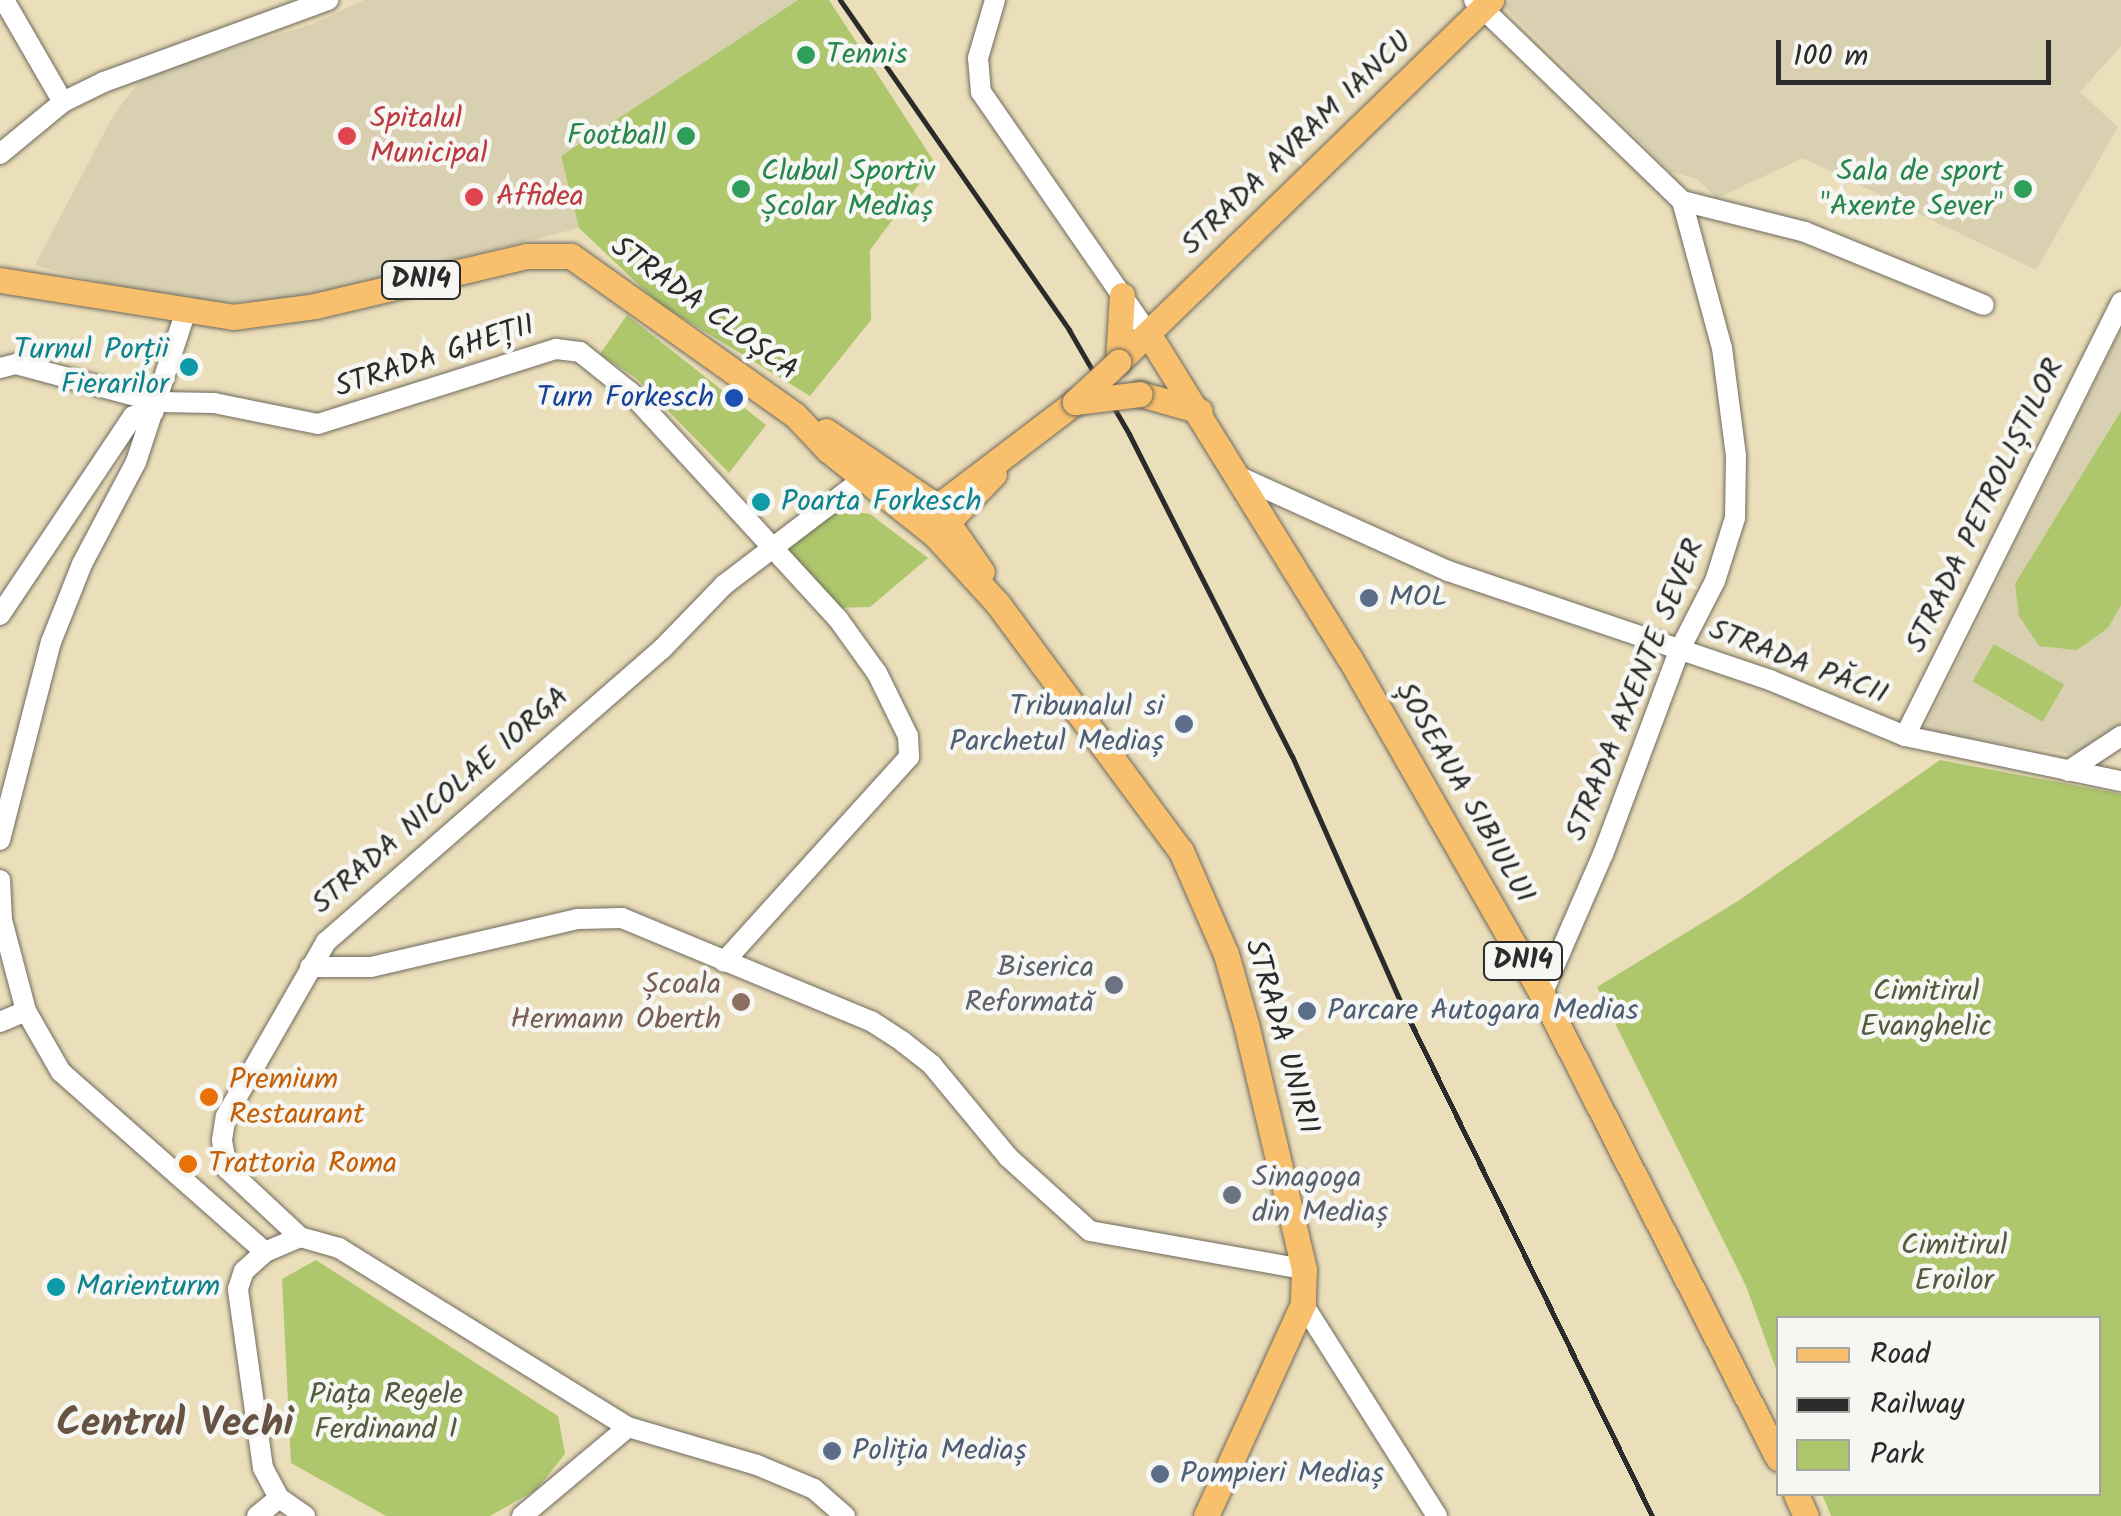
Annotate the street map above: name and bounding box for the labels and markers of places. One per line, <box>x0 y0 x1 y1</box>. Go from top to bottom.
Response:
place label: Tennis <box>826 37 907 73</box>
marker: Tennis <box>795 44 817 66</box>
place label: Spitalul Municipal <box>370 101 487 172</box>
place label: Football <box>567 118 666 154</box>
marker: Spitalul Municipal <box>334 123 360 149</box>
marker: Football <box>675 125 697 147</box>
place label: Clubul Sportiv Școlar Mediaș <box>761 154 936 224</box>
place label: Sala de sport "Axente Sever" <box>1820 154 2003 224</box>
marker: Clubul Sportiv Școlar Mediaș <box>730 178 752 200</box>
marker: Sala de sport "Axente Sever" <box>2012 178 2034 200</box>
place label: Affidea <box>496 179 584 215</box>
marker: Affidea <box>461 184 487 210</box>
place label: Turnul Porții Fierarilor <box>14 332 169 402</box>
marker: Turnul Porții Fierarilor <box>178 356 200 378</box>
place label: Turn Forkesch <box>537 380 714 416</box>
marker: Turn Forkesch <box>723 387 745 409</box>
place label: Poarta Forkesch <box>781 484 982 520</box>
marker: Poarta Forkesch <box>750 491 772 513</box>
place label: MOL <box>1389 580 1447 616</box>
marker: MOL <box>1358 587 1380 609</box>
place label: Tribunalul si Parchetul Mediaș <box>949 689 1164 760</box>
marker: Tribunalul si Parchetul Mediaș <box>1173 713 1195 735</box>
place label: Biserica Reformată <box>964 950 1094 1020</box>
place label: Școala Hermann Oberth <box>510 967 721 1038</box>
marker: Biserica Reformată <box>1103 974 1125 996</box>
marker: Școala Hermann Oberth <box>730 991 752 1013</box>
place label: Parcare Autogara Medias <box>1327 993 1639 1029</box>
marker: Parcare Autogara Medias <box>1296 1000 1318 1022</box>
place label: Premium Restaurant <box>229 1062 365 1132</box>
marker: Premium Restaurant <box>198 1086 220 1108</box>
place label: Trattoria Roma <box>208 1146 397 1182</box>
marker: Trattoria Roma <box>177 1153 199 1175</box>
place label: Sinagoga din Mediaș <box>1252 1160 1388 1230</box>
marker: Sinagoga din Mediaș <box>1221 1184 1243 1206</box>
place label: Marienturm <box>76 1269 220 1305</box>
marker: Marienturm <box>45 1276 67 1298</box>
place label: Poliția Mediaș <box>852 1433 1027 1469</box>
marker: Poliția Mediaș <box>821 1440 843 1462</box>
place label: Pompieri Mediaș <box>1180 1456 1384 1492</box>
marker: Pompieri Mediaș <box>1149 1463 1171 1485</box>

